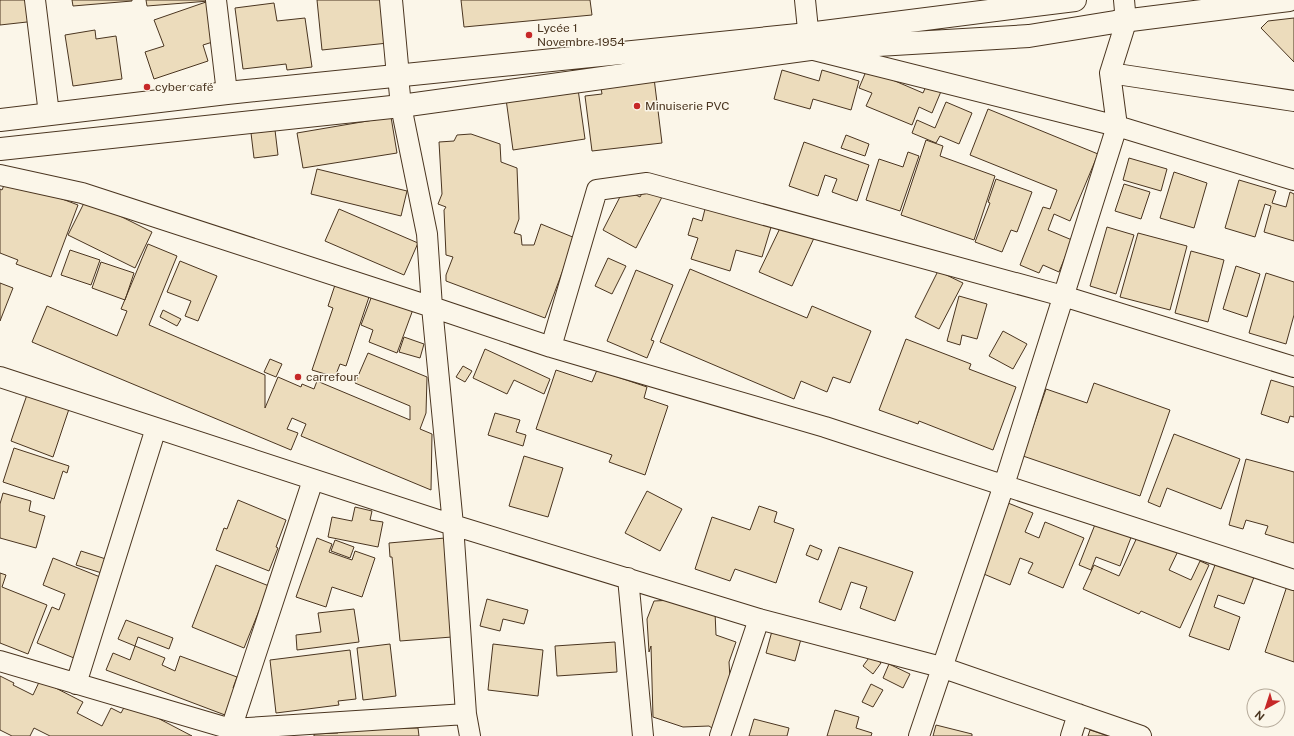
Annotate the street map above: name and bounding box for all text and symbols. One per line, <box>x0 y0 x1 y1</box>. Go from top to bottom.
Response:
place label: Lycée 1 Novembre 1954 <box>537 21 625 49</box>
marker: Lycée 1 Novembre 1954 <box>524 30 534 40</box>
place label: cyber café <box>155 80 214 94</box>
marker: cyber café <box>142 82 152 92</box>
place label: Minuiserie PVC <box>645 99 730 113</box>
marker: Minuiserie PVC <box>632 101 642 111</box>
place label: carrefour <box>306 370 358 384</box>
marker: carrefour <box>293 372 303 382</box>
north arrow <box>1246 688 1286 728</box>
text: N <box>1253 708 1267 723</box>

